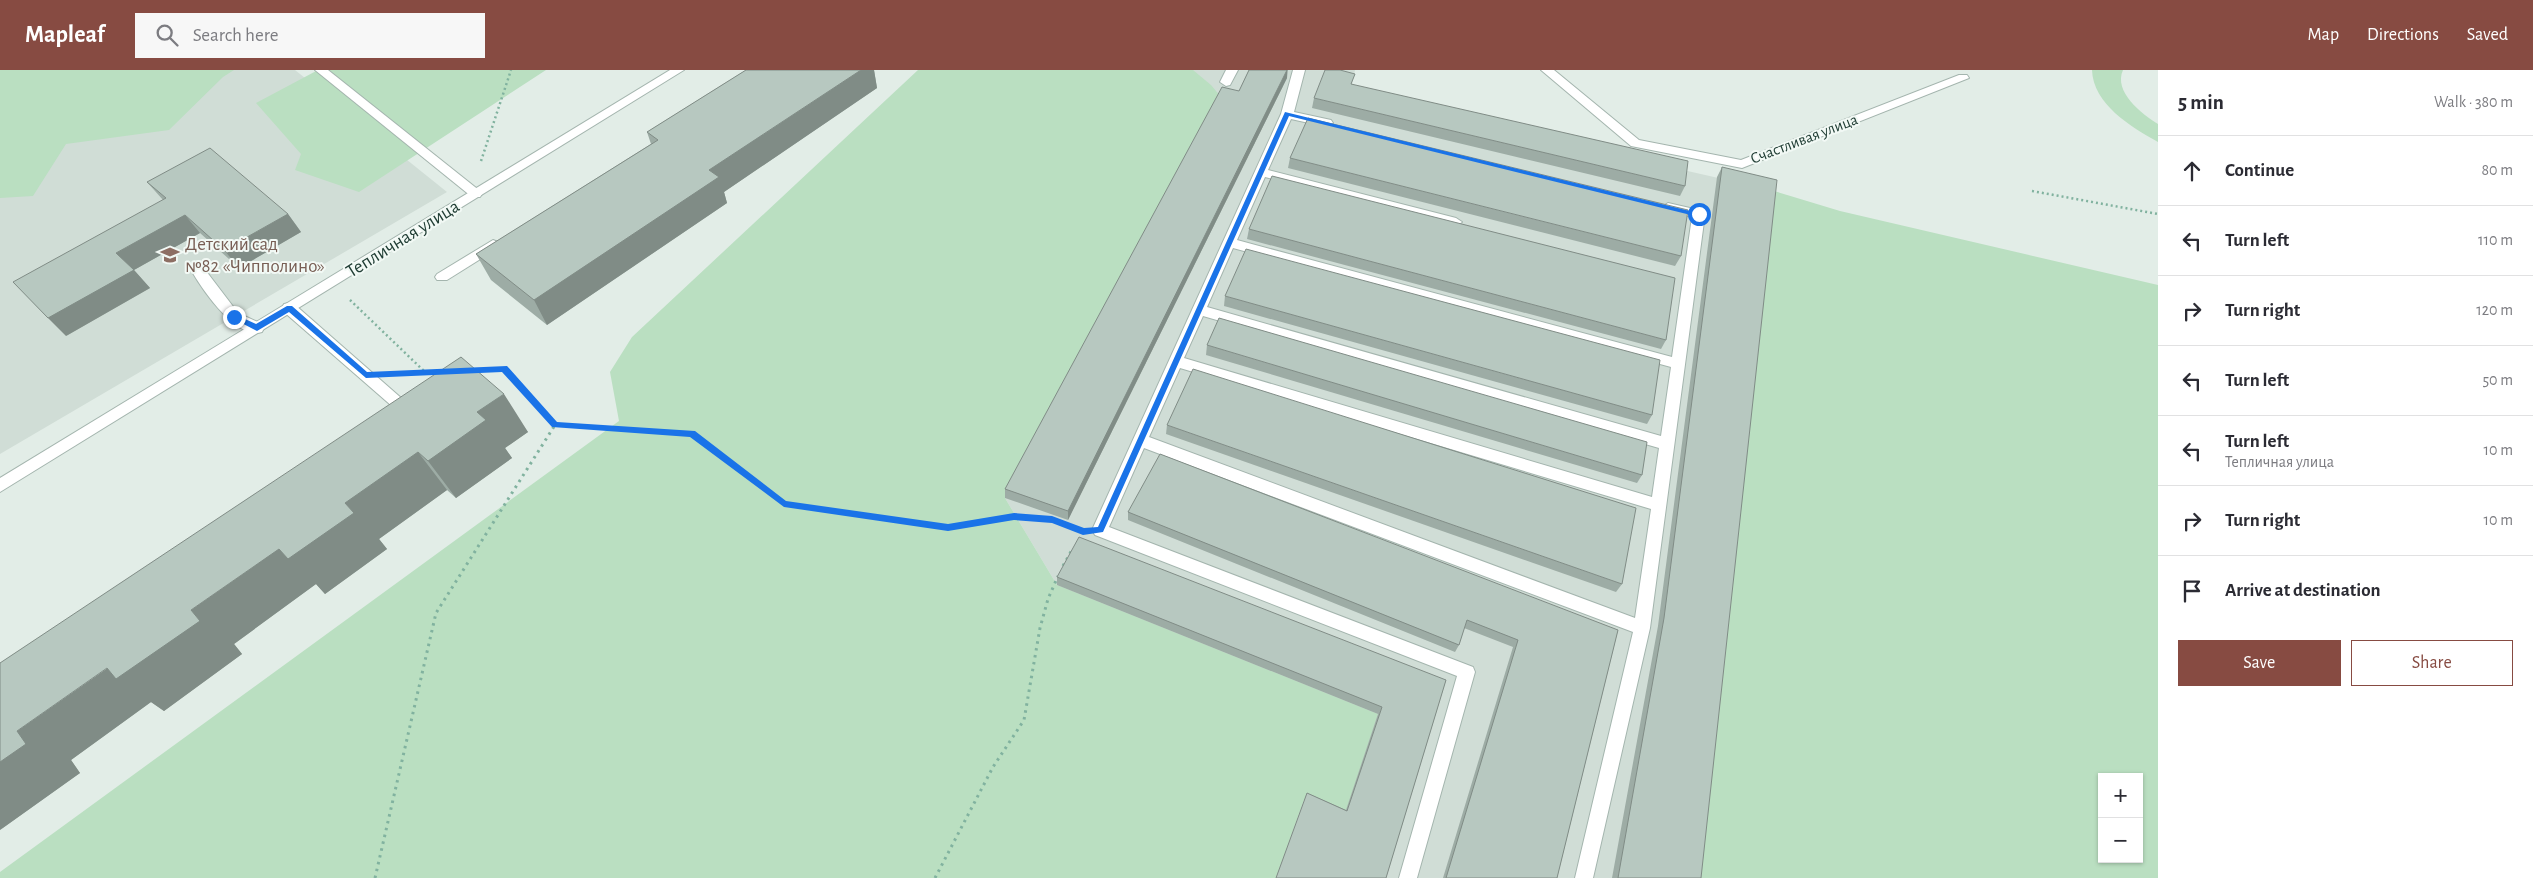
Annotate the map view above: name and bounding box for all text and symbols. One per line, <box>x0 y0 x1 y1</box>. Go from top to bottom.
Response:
search box <box>135 13 485 58</box>
icon: search <box>153 21 181 49</box>
text: Mapleaf <box>25 23 105 47</box>
text: Search here <box>193 26 279 45</box>
text: Map <box>2308 26 2339 44</box>
text: Directions <box>2367 26 2439 44</box>
text: Saved <box>2467 26 2508 44</box>
text: 5 min <box>2178 92 2224 113</box>
text: Walk · 380 m <box>2434 94 2513 110</box>
street label: Счастливая улица <box>1748 111 1860 168</box>
icon: ahead <box>2178 157 2206 185</box>
text: Continue <box>2225 161 2294 180</box>
text: 80 m <box>2482 162 2513 178</box>
street label: Тепличная улица <box>343 196 463 281</box>
route start <box>1688 203 1711 226</box>
icon: left <box>2178 227 2206 255</box>
text: Turn left <box>2225 231 2289 250</box>
text: 110 m <box>2478 232 2513 248</box>
place label: Детский сад №82 «Чипполино» <box>185 235 325 276</box>
school or university icon: Детский сад №82 «Чипполино» <box>159 244 181 266</box>
icon: right <box>2178 297 2206 325</box>
text: Turn right <box>2225 301 2300 320</box>
text: 120 m <box>2476 302 2513 318</box>
route end <box>223 306 246 329</box>
icon: left <box>2178 367 2206 395</box>
text: Turn left <box>2225 371 2289 390</box>
text: 50 m <box>2482 372 2513 388</box>
text: Turn left <box>2225 432 2289 451</box>
icon: left <box>2178 437 2206 465</box>
text: 10 m <box>2484 442 2513 458</box>
text: Тепличная улица <box>2225 454 2334 470</box>
icon: right <box>2178 507 2206 535</box>
text: Turn right <box>2225 511 2300 530</box>
text: 10 m <box>2484 512 2513 528</box>
icon: arrive <box>2178 577 2206 605</box>
text: Arrive at destination <box>2225 581 2381 600</box>
button: Save <box>2178 640 2341 686</box>
button: Share <box>2351 640 2513 686</box>
map controls <box>2098 773 2143 863</box>
button: + <box>2098 773 2143 818</box>
button: − <box>2098 818 2143 863</box>

